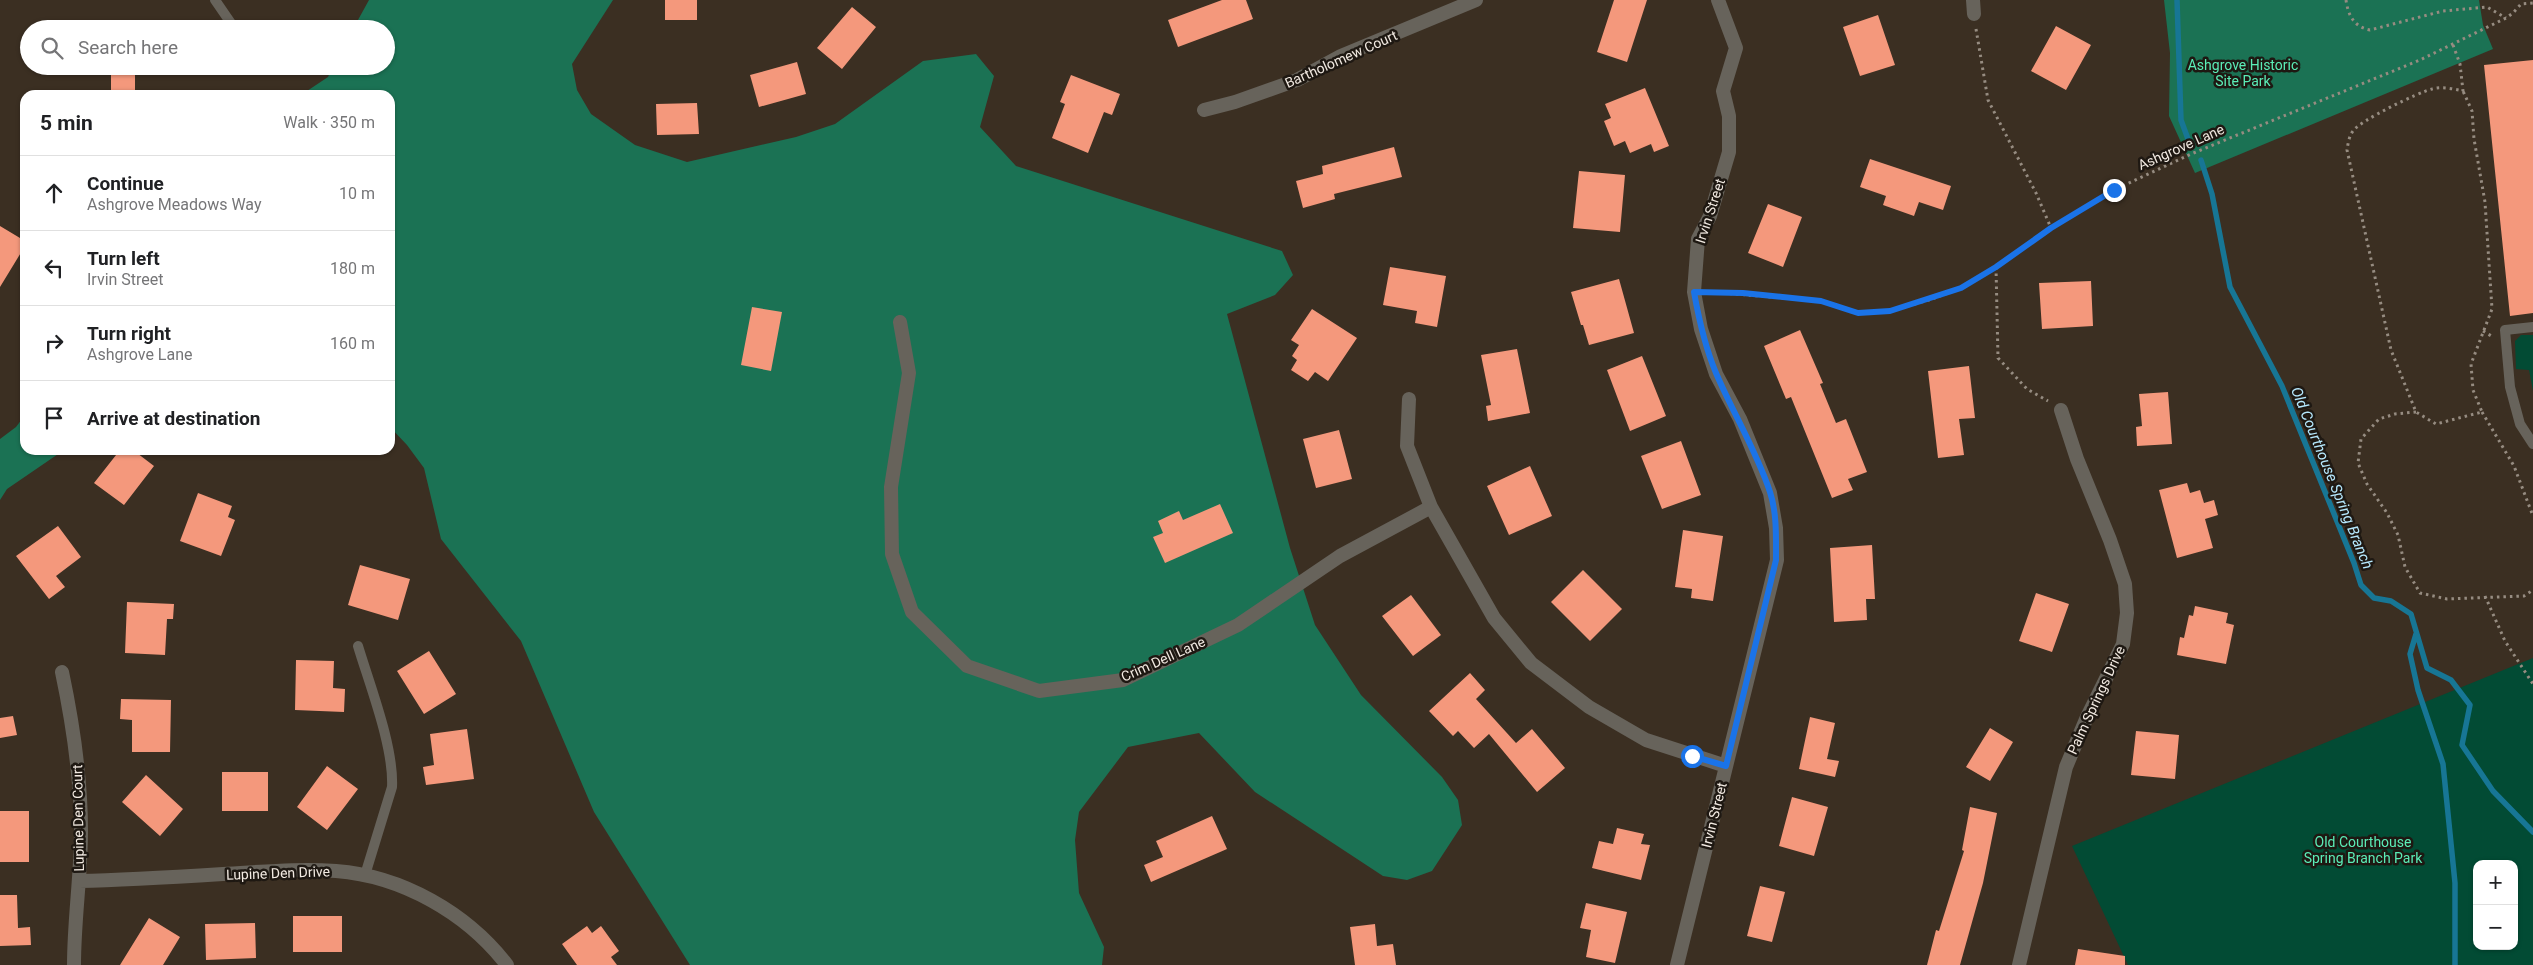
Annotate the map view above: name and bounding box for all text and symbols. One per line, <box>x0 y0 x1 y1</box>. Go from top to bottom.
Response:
search box <box>20 20 395 75</box>
street label: Bartholomew Court <box>1282 27 1400 91</box>
icon: search <box>38 34 66 62</box>
text: Search here <box>78 36 178 59</box>
park label: Ashgrove Historic Site Park <box>2188 57 2298 89</box>
text: 5 min <box>40 111 93 135</box>
text: Walk · 350 m <box>283 113 375 132</box>
street label: Ashgrove Lane <box>2136 121 2226 173</box>
text: Continue <box>87 172 164 195</box>
street label: Irvin Street <box>1692 176 1728 245</box>
icon: ahead <box>40 179 68 207</box>
route end <box>2103 179 2126 202</box>
text: 10 m <box>339 184 375 203</box>
text: Ashgrove Meadows Way <box>87 195 262 214</box>
text: Turn left <box>87 247 160 270</box>
icon: left <box>40 254 68 282</box>
text: 180 m <box>330 259 375 278</box>
text: Irvin Street <box>87 270 164 289</box>
text: Turn right <box>87 322 171 345</box>
icon: right <box>40 329 68 357</box>
text: 160 m <box>330 334 375 353</box>
text: Ashgrove Lane <box>87 345 193 364</box>
water label: Old Courthouse Spring Branch <box>2287 384 2377 572</box>
icon: arrive <box>40 404 68 432</box>
text: Arrive at destination <box>87 407 260 430</box>
street label: Crim Dell Lane <box>1119 633 1207 685</box>
street label: Palm Springs Drive <box>2064 643 2128 757</box>
route start <box>1681 745 1704 768</box>
street label: Lupine Den Court <box>69 764 87 872</box>
street label: Irvin Street <box>1698 780 1730 849</box>
park label: Old Courthouse Spring Branch Park <box>2304 834 2423 866</box>
map controls <box>2473 860 2518 950</box>
button: + <box>2473 860 2518 905</box>
street label: Lupine Den Drive <box>226 863 330 883</box>
button: − <box>2473 905 2518 950</box>

